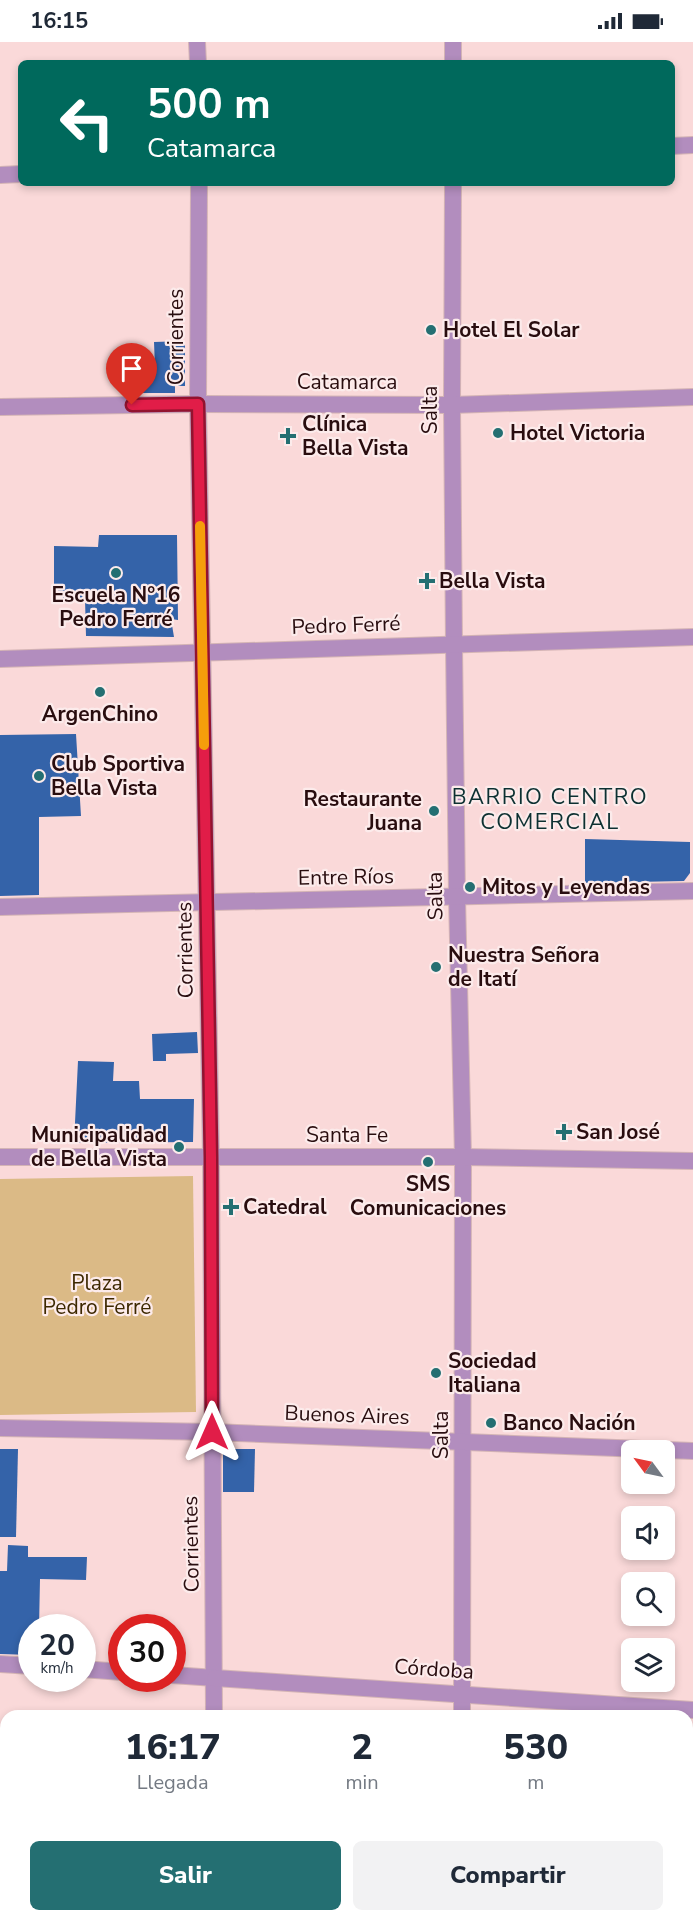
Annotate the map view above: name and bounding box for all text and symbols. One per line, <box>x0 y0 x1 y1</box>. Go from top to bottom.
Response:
text: 16:15 <box>30 6 88 36</box>
text: 500 m <box>147 76 271 133</box>
icon: left <box>48 84 126 162</box>
text: Catamarca <box>147 130 276 167</box>
street label: Corrientes <box>162 289 190 385</box>
place label: Hotel El Solar <box>443 316 580 344</box>
marker: Hotel El Solar <box>424 323 438 337</box>
pin <box>106 343 157 405</box>
icon: arrive <box>115 352 148 385</box>
street label: Catamarca <box>297 368 397 396</box>
street label: Salta <box>416 386 444 434</box>
place label: Clínica Bella Vista <box>302 410 408 462</box>
place label: Hotel Victoria <box>510 419 645 447</box>
marker: Hotel Victoria <box>491 426 505 440</box>
marker: Clínica Bella Vista <box>279 427 297 445</box>
marker: Escuela N°16 Pedro Ferré <box>109 566 123 580</box>
place label: Bella Vista <box>439 567 545 595</box>
marker: Bella Vista <box>420 574 434 588</box>
place label: Escuela N°16 Pedro Ferré <box>52 581 180 633</box>
street label: Pedro Ferré <box>291 609 401 641</box>
marker: ArgenChino <box>93 685 107 699</box>
place label: ArgenChino <box>42 700 158 728</box>
place label: Club Sportiva Bella Vista <box>51 750 185 802</box>
marker: Club Sportiva Bella Vista <box>32 769 46 783</box>
district label: BARRIO CENTRO COMERCIAL <box>452 782 648 837</box>
place label: Restaurante Juana <box>303 785 422 837</box>
marker: Restaurante Juana <box>427 804 441 818</box>
street label: Entre Ríos <box>298 862 394 892</box>
street label: Salta <box>421 871 449 921</box>
place label: Mitos y Leyendas <box>482 873 650 901</box>
marker: Mitos y Leyendas <box>463 880 477 894</box>
street label: Corrientes <box>170 901 200 999</box>
place label: Nuestra Señora de Itatí <box>448 941 599 993</box>
marker: Nuestra Señora de Itatí <box>429 960 443 974</box>
place label: San José <box>576 1118 660 1146</box>
place label: Municipalidad de Bella Vista <box>31 1121 167 1173</box>
street label: Santa Fe <box>306 1121 388 1149</box>
marker: San José <box>557 1125 571 1139</box>
marker: Municipalidad de Bella Vista <box>172 1140 186 1154</box>
marker: SMS Comunicaciones <box>421 1155 435 1169</box>
place label: SMS Comunicaciones <box>350 1170 506 1222</box>
place label: Catedral <box>243 1193 327 1221</box>
marker: Catedral <box>224 1200 238 1214</box>
park label: Plaza Pedro Ferré <box>42 1269 152 1321</box>
place label: Sociedad Italiana <box>448 1347 537 1399</box>
marker: Sociedad Italiana <box>429 1366 443 1380</box>
street label: Buenos Aires <box>284 1399 410 1431</box>
position arrow <box>180 1400 244 1464</box>
place label: Banco Nación <box>503 1409 636 1437</box>
street label: Salta <box>427 1411 455 1459</box>
marker: Banco Nación <box>484 1416 498 1430</box>
north arrow <box>621 1440 675 1494</box>
map controls <box>621 1440 675 1692</box>
street label: Corrientes <box>176 1495 206 1593</box>
button: sound <box>621 1506 675 1560</box>
button: search <box>621 1572 675 1626</box>
speed limit sign: 30 <box>108 1614 186 1692</box>
text: 20 <box>39 1625 75 1666</box>
button: layers <box>621 1638 675 1692</box>
street label: Córdoba <box>393 1652 475 1686</box>
text: km/h <box>40 1658 74 1678</box>
text: 16:17 <box>125 1723 221 1772</box>
text: 2 <box>351 1723 373 1772</box>
text: 530 <box>503 1723 568 1772</box>
text: Llegada <box>137 1769 209 1796</box>
text: min <box>345 1769 379 1796</box>
text: m <box>527 1769 544 1796</box>
button: Salir <box>30 1841 341 1910</box>
button: Compartir <box>353 1841 663 1910</box>

